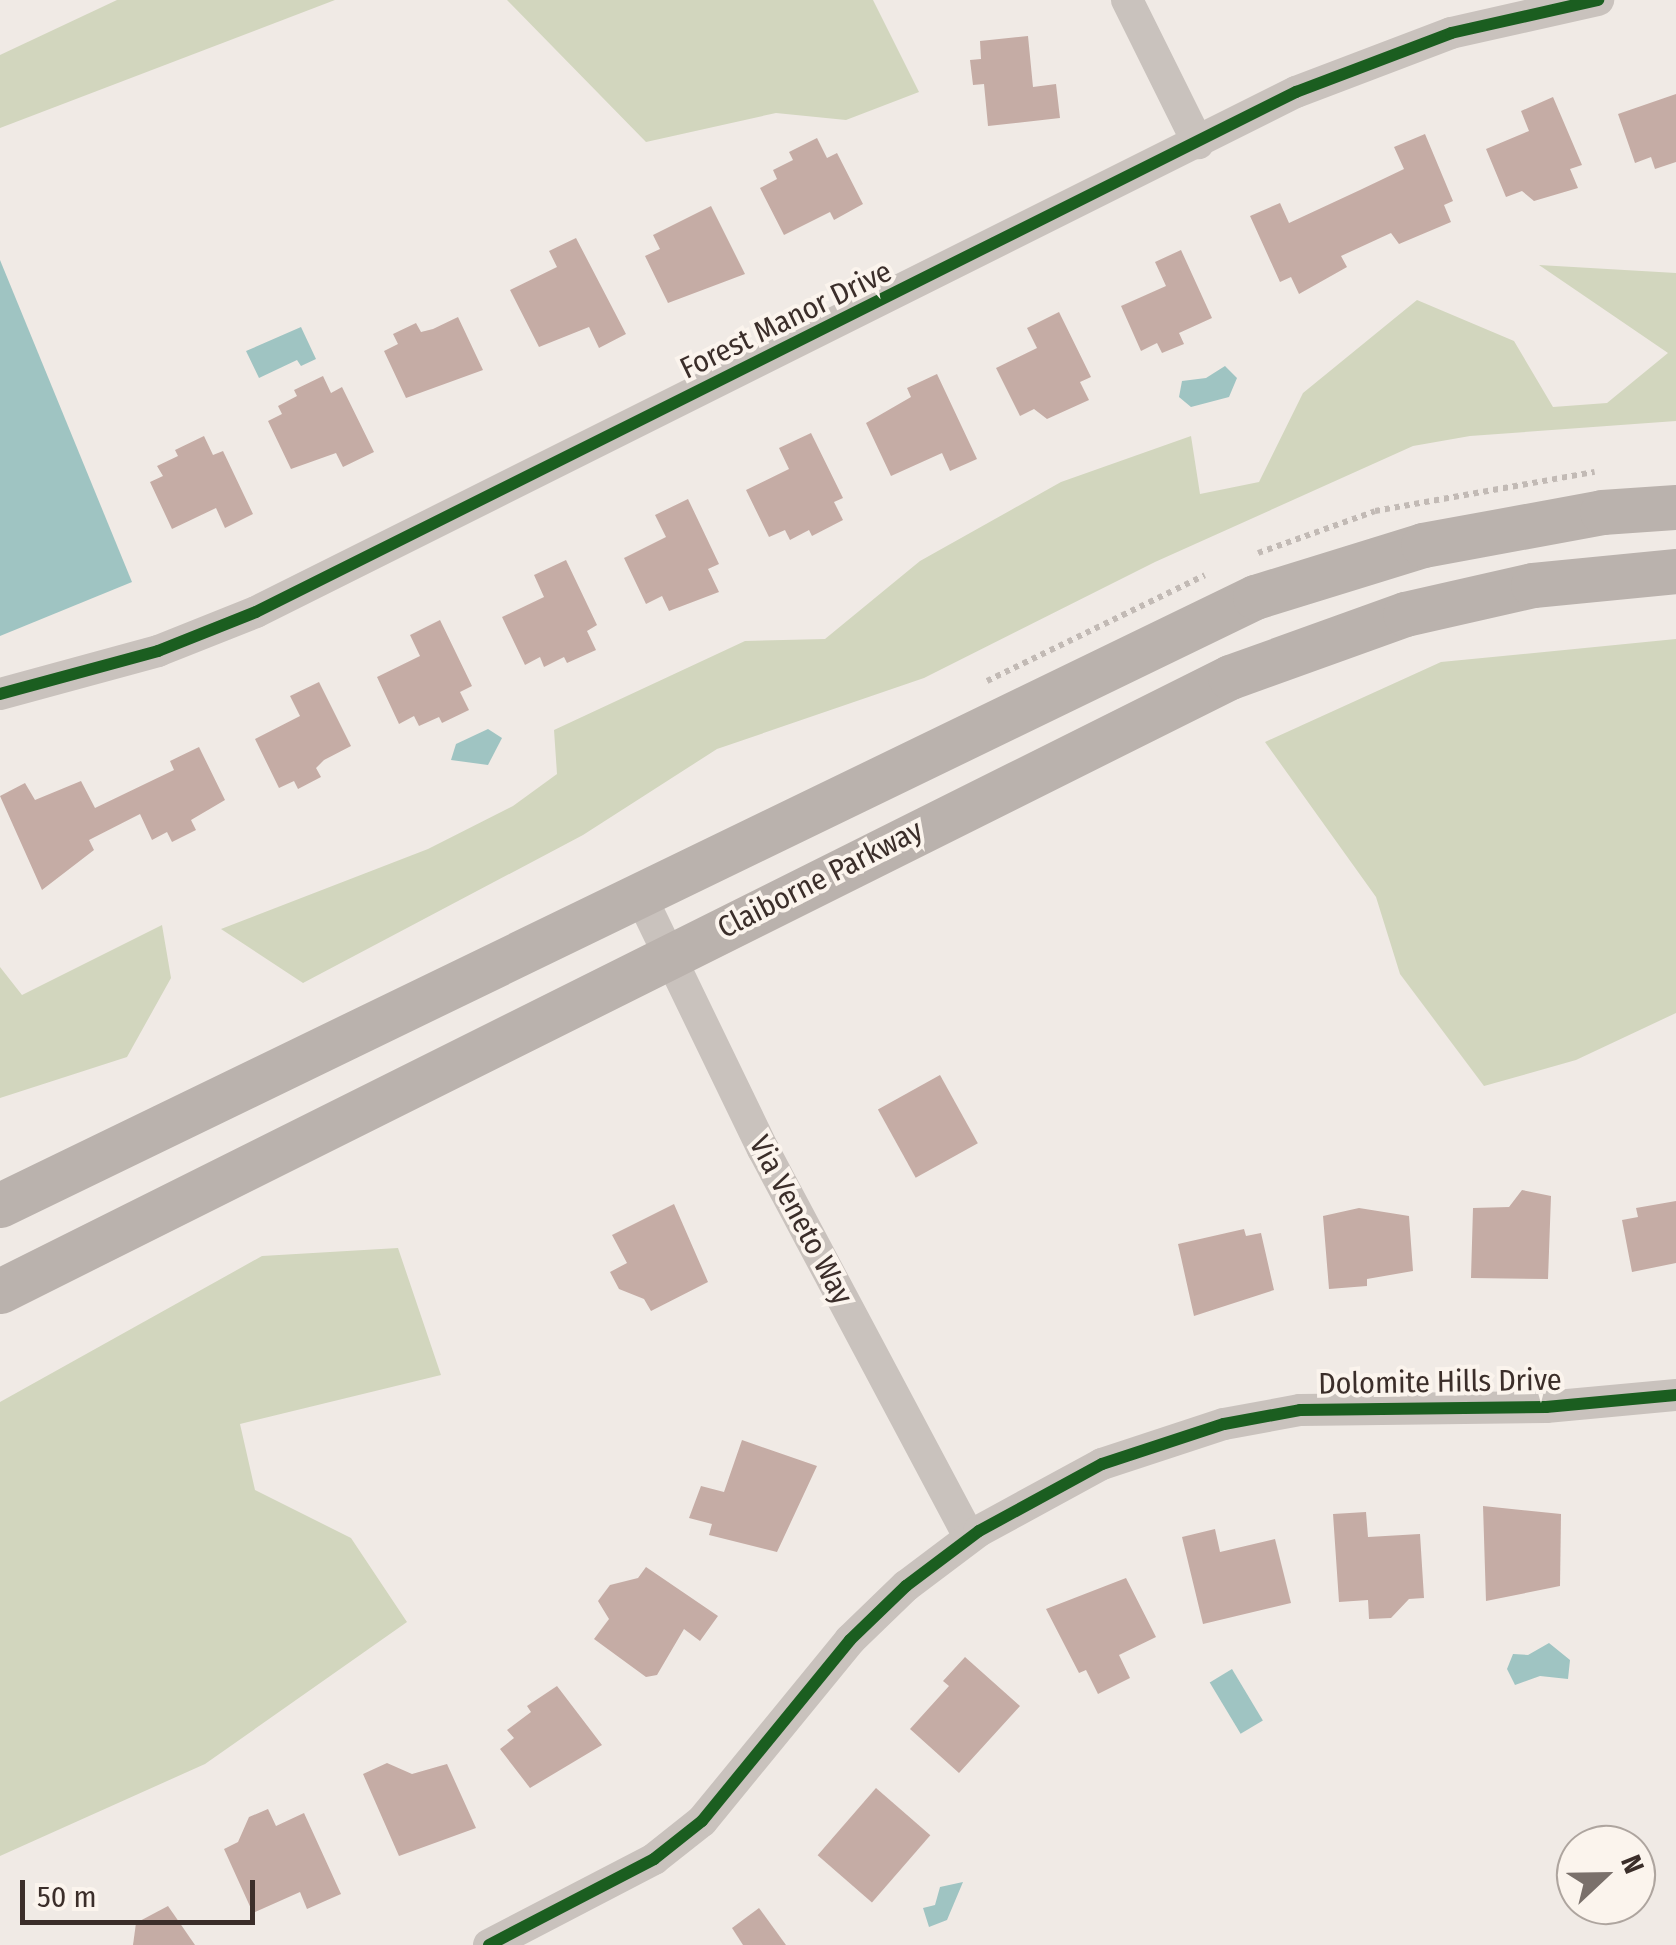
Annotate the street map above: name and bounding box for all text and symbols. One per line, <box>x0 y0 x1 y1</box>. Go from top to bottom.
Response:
street label: Forest Manor Drive <box>674 253 898 387</box>
street label: Claiborne Parkway <box>712 812 928 946</box>
street label: Via Veneto Way <box>741 1129 861 1311</box>
street label: Dolomite Hills Drive <box>1318 1362 1562 1402</box>
north arrow <box>1556 1825 1656 1925</box>
text: N <box>1614 1850 1651 1878</box>
scale bar <box>25 1860 260 1922</box>
text: 50 m <box>37 1879 97 1915</box>

